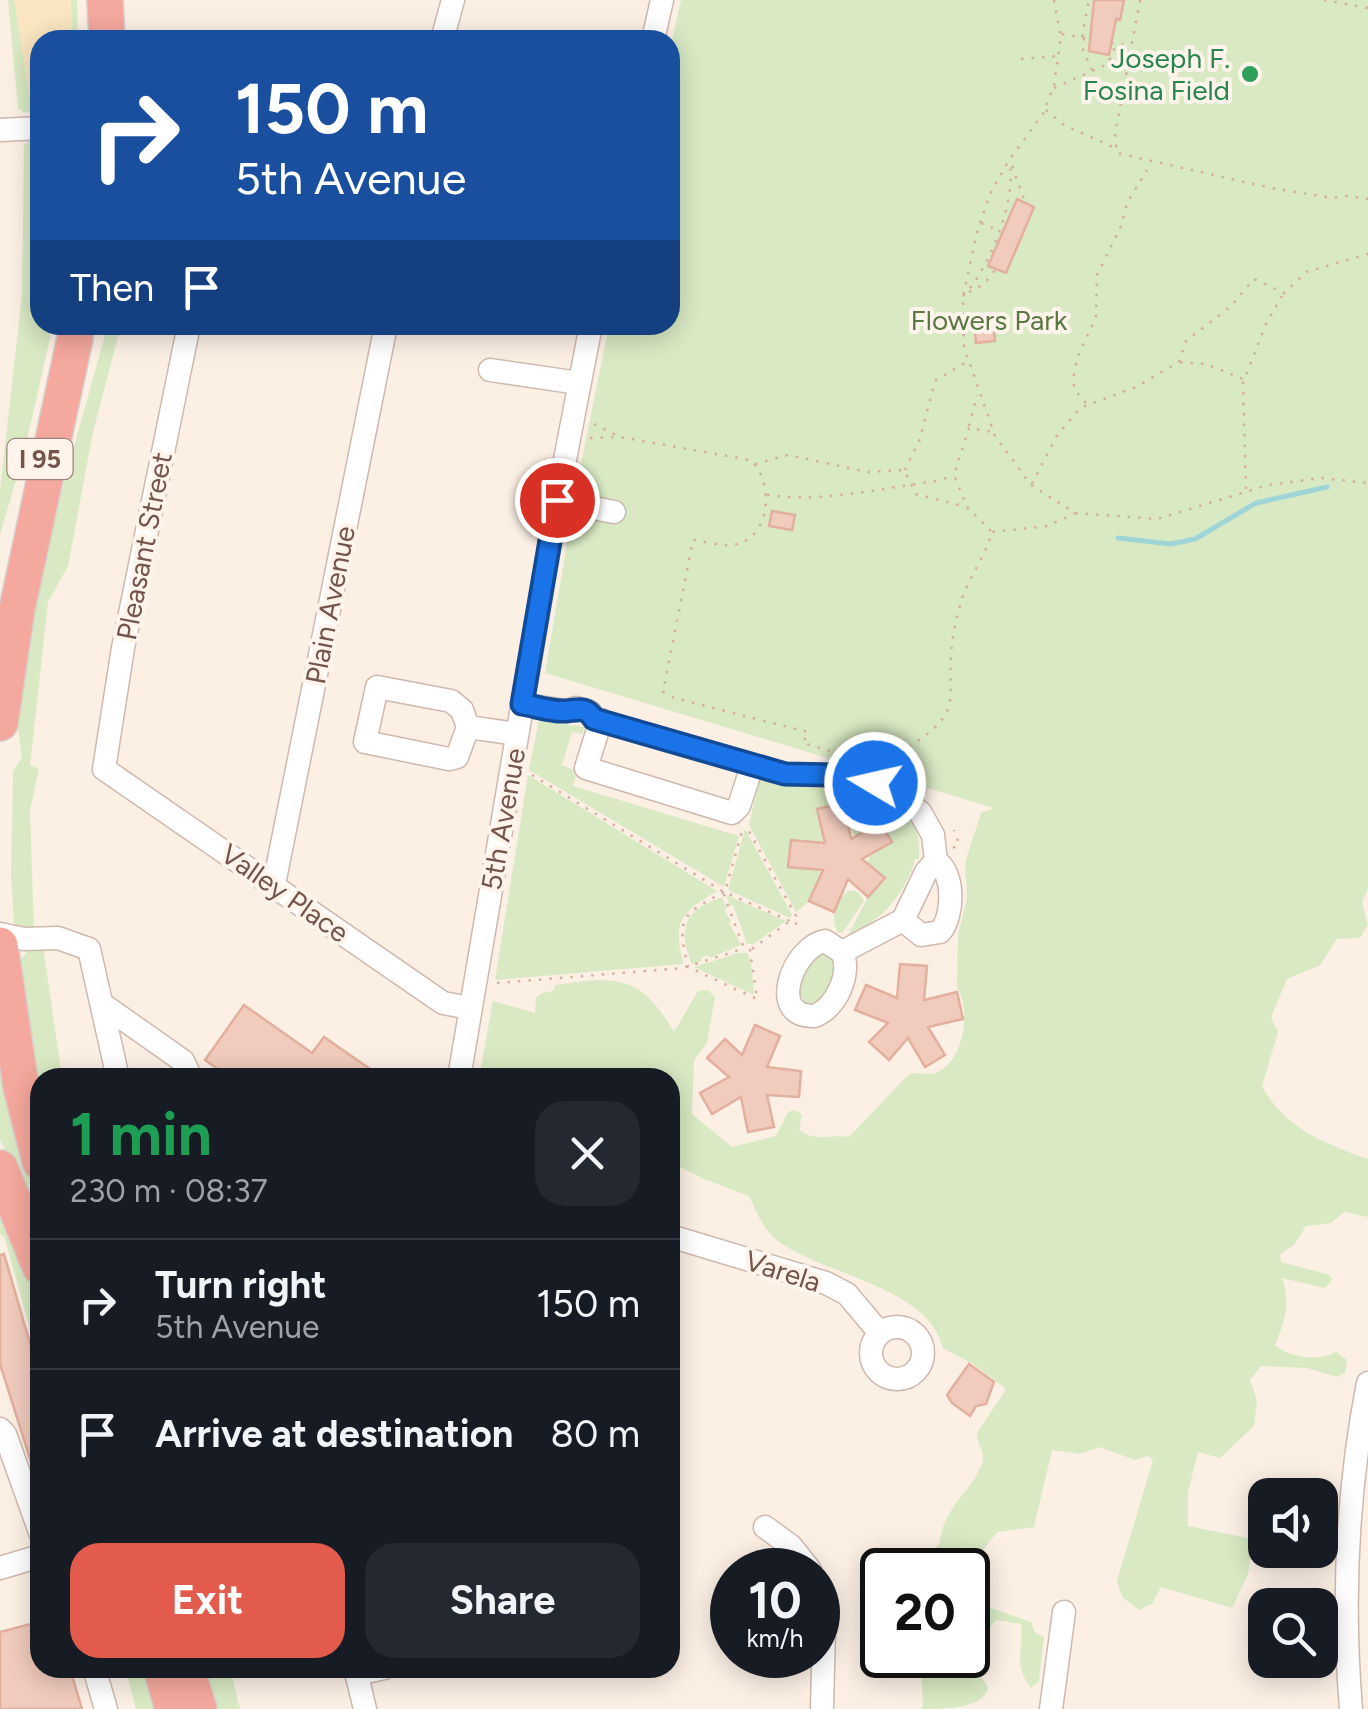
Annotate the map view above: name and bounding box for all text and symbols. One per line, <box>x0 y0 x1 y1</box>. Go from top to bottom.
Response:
place label: Joseph F. Fosina Field <box>1083 41 1230 107</box>
marker: Joseph F. Fosina Field <box>1239 63 1261 85</box>
text: 150 m <box>235 66 428 151</box>
icon: right <box>70 70 200 200</box>
text: 5th Avenue <box>235 151 466 205</box>
icon: arrive <box>174 260 229 315</box>
text: Then <box>70 265 154 311</box>
park label: Flowers Park <box>911 303 1068 337</box>
road number: I 95 <box>8 439 72 479</box>
street label: Pleasant Street <box>109 449 179 643</box>
pin <box>515 458 600 543</box>
icon: arrive <box>530 473 585 528</box>
street label: Plain Avenue <box>298 523 362 687</box>
position arrow <box>823 731 927 835</box>
street label: 5th Avenue <box>474 745 532 893</box>
street label: Valley Place <box>214 836 356 950</box>
text: 1 min <box>70 1098 212 1170</box>
button: close <box>535 1101 640 1206</box>
text: 230 m · 08:37 <box>70 1172 268 1210</box>
street label: Varela <box>741 1243 825 1299</box>
text: Turn right <box>155 1262 327 1308</box>
icon: right <box>70 1277 125 1332</box>
text: 150 m <box>536 1281 640 1327</box>
text: 5th Avenue <box>155 1308 319 1346</box>
icon: arrive <box>70 1407 125 1462</box>
text: Arrive at destination <box>155 1411 513 1457</box>
text: 80 m <box>551 1411 640 1457</box>
map controls <box>1248 1478 1338 1678</box>
button: sound <box>1248 1478 1338 1568</box>
button: Exit <box>70 1543 345 1658</box>
button: Share <box>365 1543 640 1658</box>
speed limit sign: 20 <box>860 1548 990 1678</box>
text: 10 <box>748 1570 802 1631</box>
button: search <box>1248 1588 1338 1678</box>
text: km/h <box>746 1623 804 1653</box>

